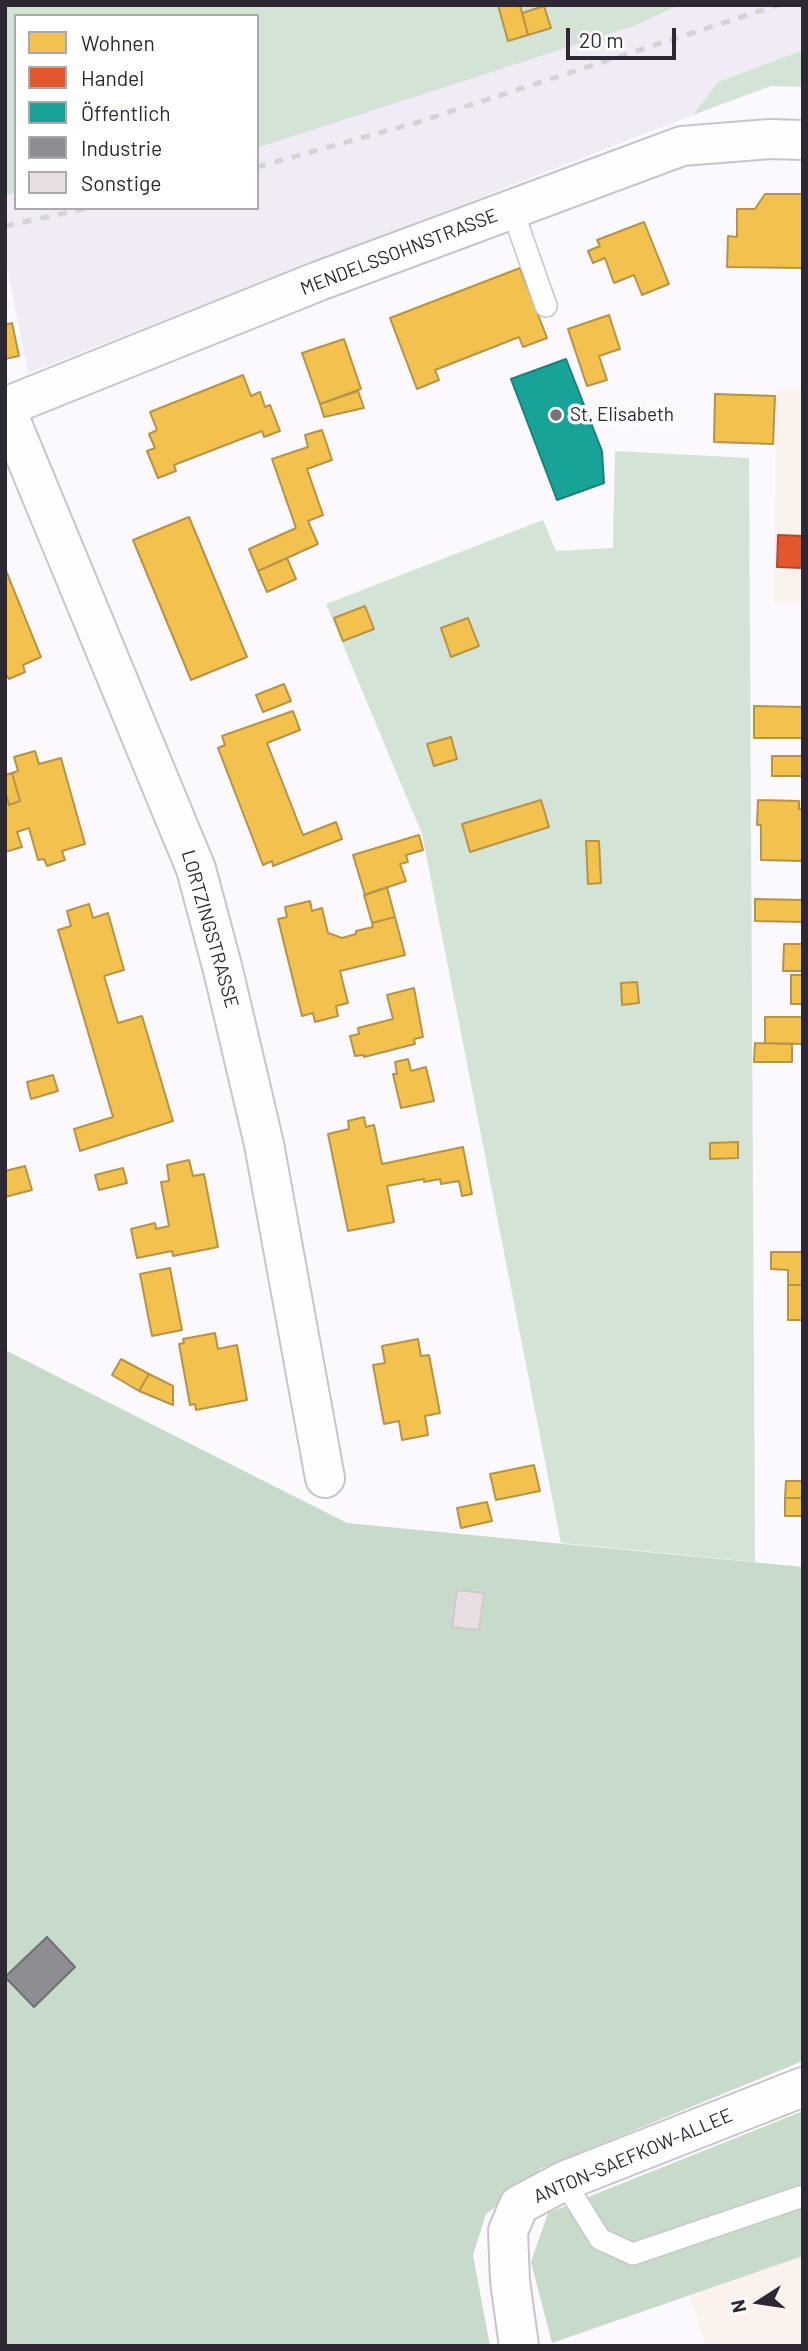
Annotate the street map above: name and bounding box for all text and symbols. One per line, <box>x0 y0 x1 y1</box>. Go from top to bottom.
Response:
legend <box>14 14 259 210</box>
scale bar <box>570 14 680 58</box>
text: 20 m <box>579 27 624 52</box>
text: Wohnen <box>81 30 155 55</box>
text: Handel <box>81 65 144 90</box>
text: Öffentlich <box>81 100 171 125</box>
text: Industrie <box>81 135 162 160</box>
text: Sonstige <box>81 170 162 195</box>
street label: MENDELSSOHNSTRASSE <box>297 204 501 300</box>
place label: St. Elisabeth <box>570 404 674 426</box>
marker: St. Elisabeth <box>548 407 564 423</box>
street label: LORTZINGSTRASSE <box>177 847 243 1011</box>
street label: ANTON-SAEFKOW-ALLEE <box>530 2104 736 2208</box>
north arrow <box>724 2267 794 2337</box>
text: N <box>725 2298 751 2315</box>

